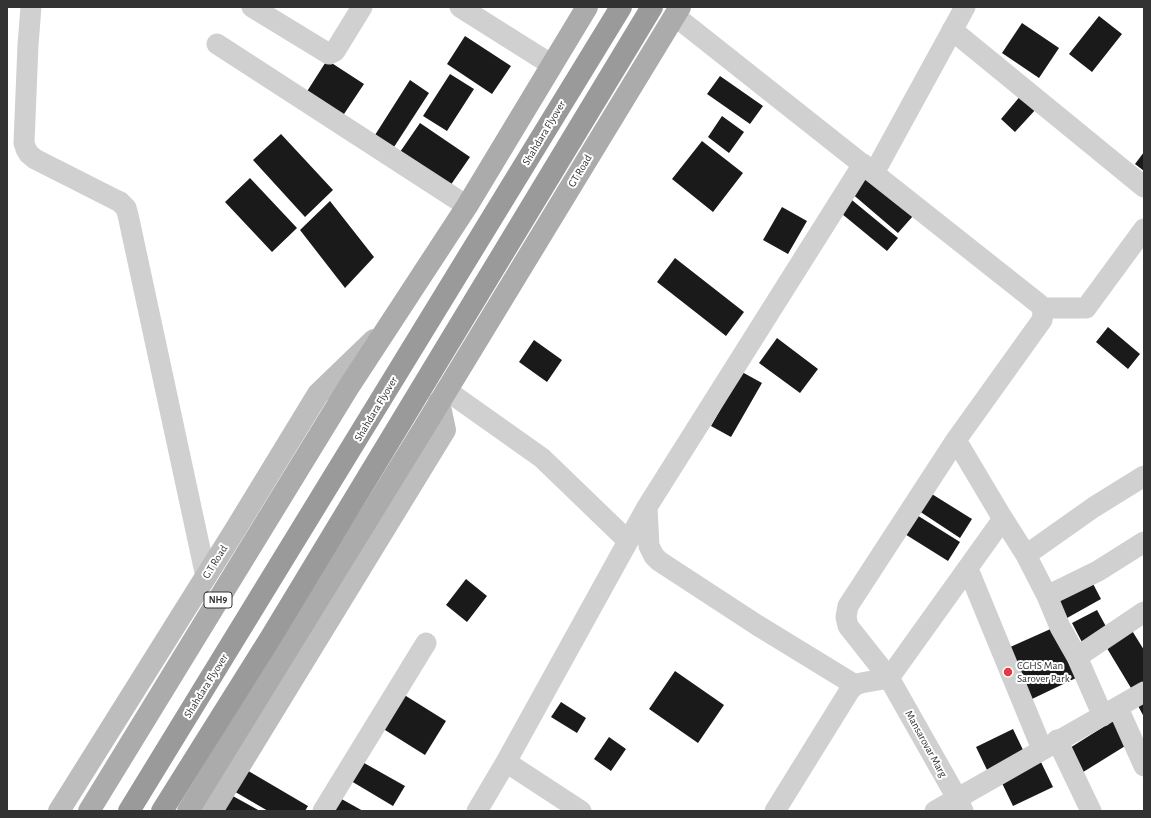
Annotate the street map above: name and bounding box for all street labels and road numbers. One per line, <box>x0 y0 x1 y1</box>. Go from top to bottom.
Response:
street label: Shahdara Flyover <box>520 98 568 168</box>
street label: GT Road <box>565 152 595 190</box>
street label: Shahdara Flyover <box>352 374 400 444</box>
street label: G.T Road <box>200 543 230 581</box>
road number: NH9 <box>204 592 232 608</box>
street label: Shahdara Flyover <box>181 652 231 720</box>
street label: Mansarovar Marg <box>902 708 950 780</box>

